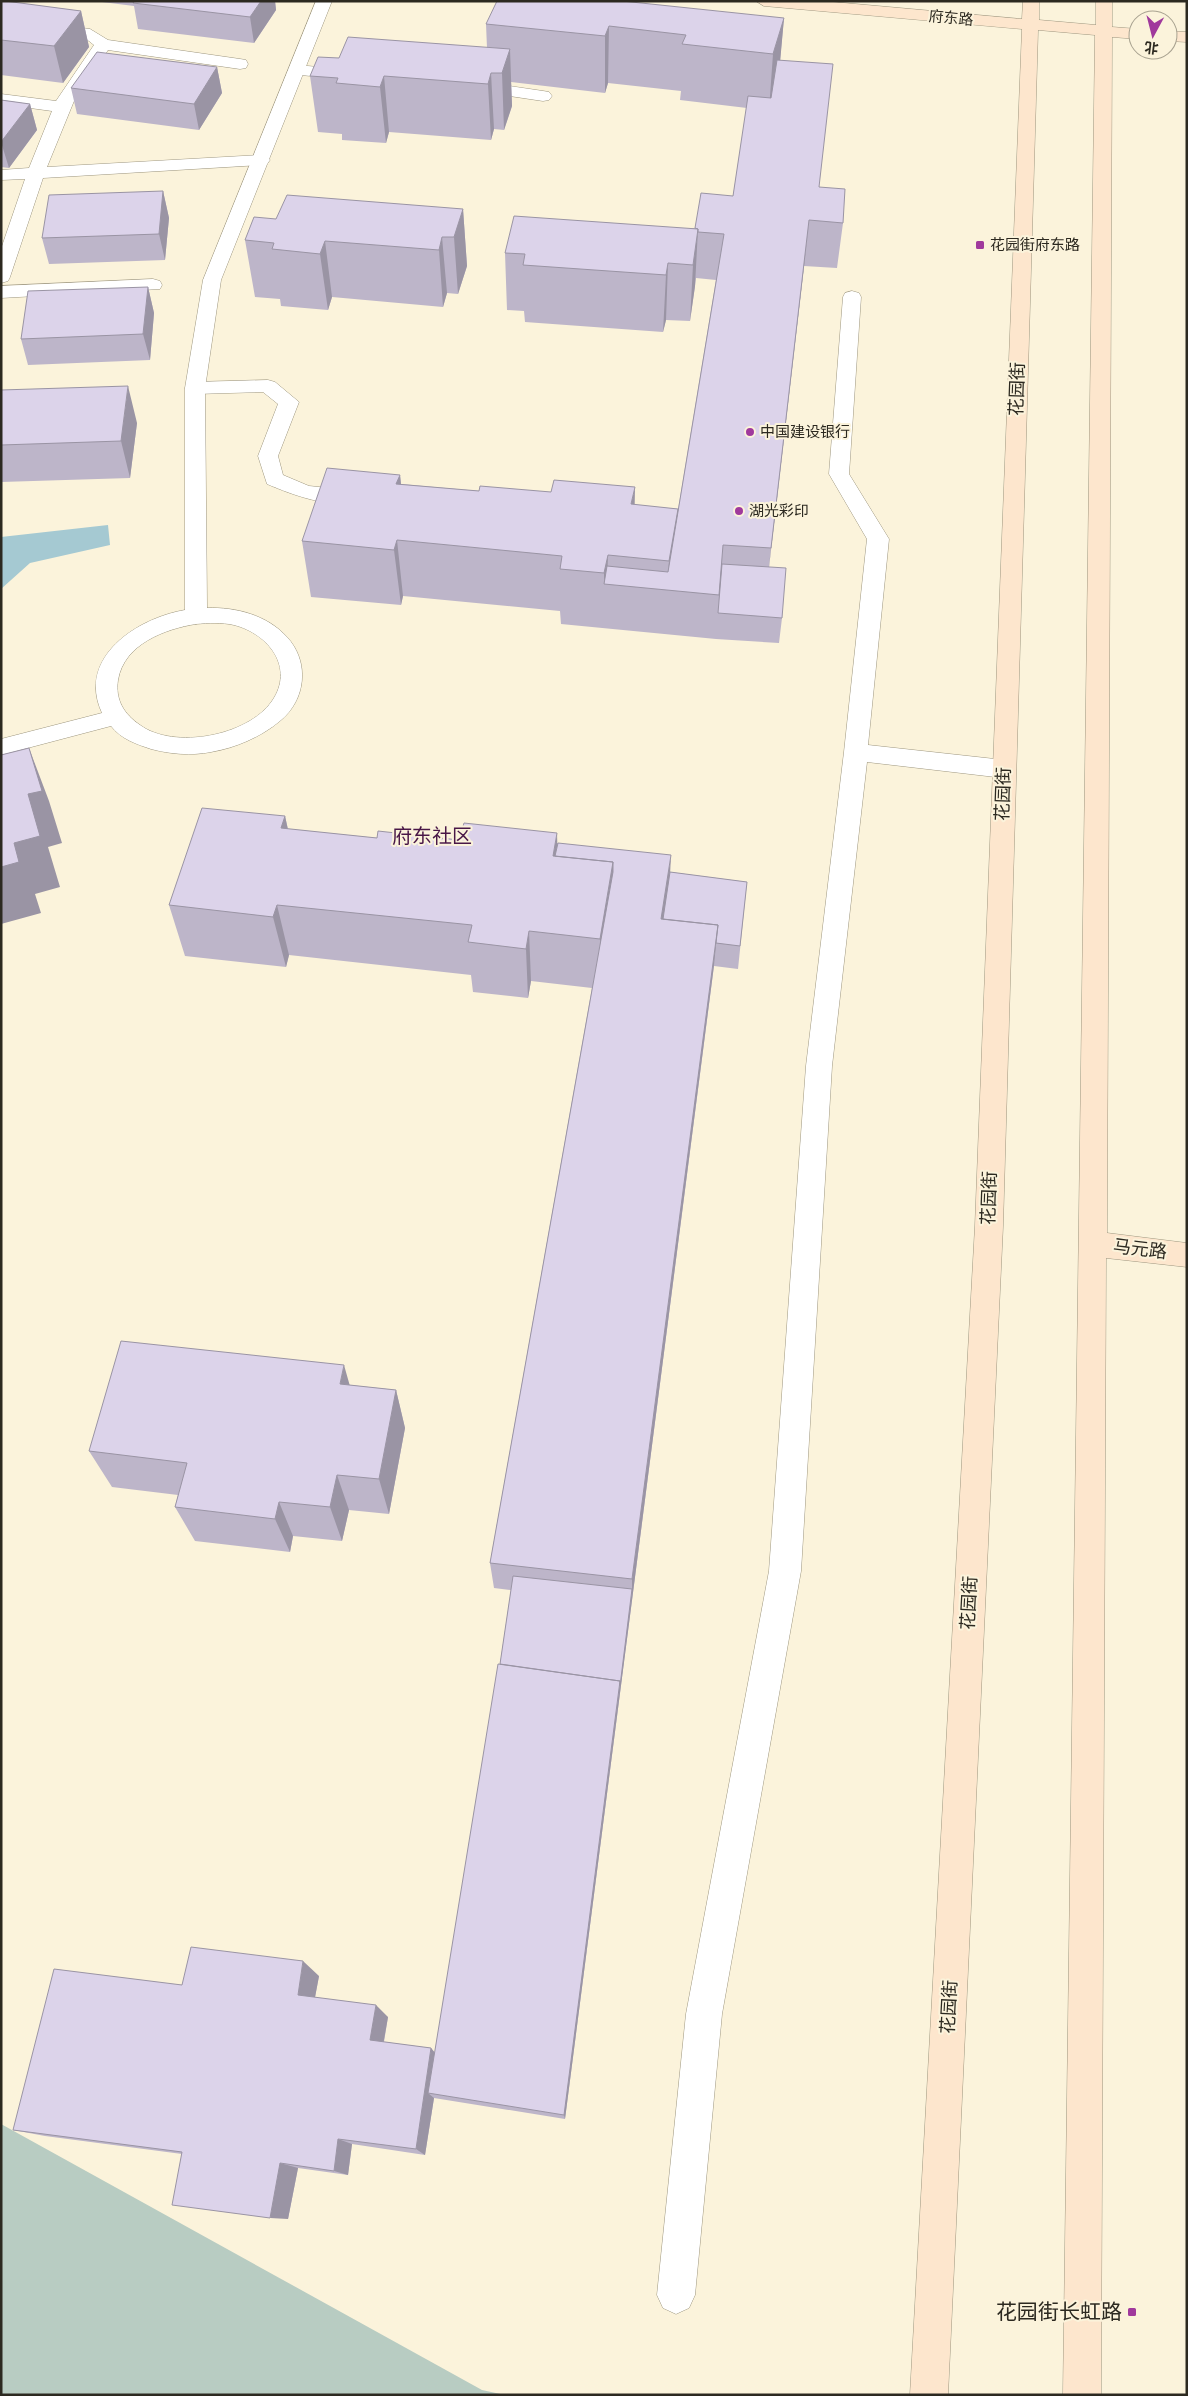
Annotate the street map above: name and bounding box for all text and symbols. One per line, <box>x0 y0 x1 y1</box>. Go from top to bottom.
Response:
street label: 府东路 <box>928 6 974 28</box>
north arrow <box>1128 10 1178 60</box>
text: 北 <box>1143 39 1159 58</box>
place label: 花园街府东路 <box>990 235 1080 253</box>
marker: 花园街府东路 <box>974 239 986 251</box>
street label: 花园街 <box>1004 362 1028 416</box>
place label: 中国建设银行 <box>760 422 850 440</box>
marker: 中国建设银行 <box>744 426 756 438</box>
place label: 湖光彩印 <box>749 501 809 519</box>
marker: 湖光彩印 <box>733 505 745 517</box>
street label: 花园街 <box>990 767 1014 821</box>
district label: 府东社区 <box>392 823 472 847</box>
street label: 花园街 <box>976 1171 1000 1225</box>
street label: 马元路 <box>1112 1234 1168 1262</box>
street label: 花园街 <box>956 1575 980 1630</box>
street label: 花园街 <box>936 1979 960 2034</box>
place label: 花园街长虹路 <box>996 2298 1122 2323</box>
marker: 花园街长虹路 <box>1126 2306 1138 2318</box>

